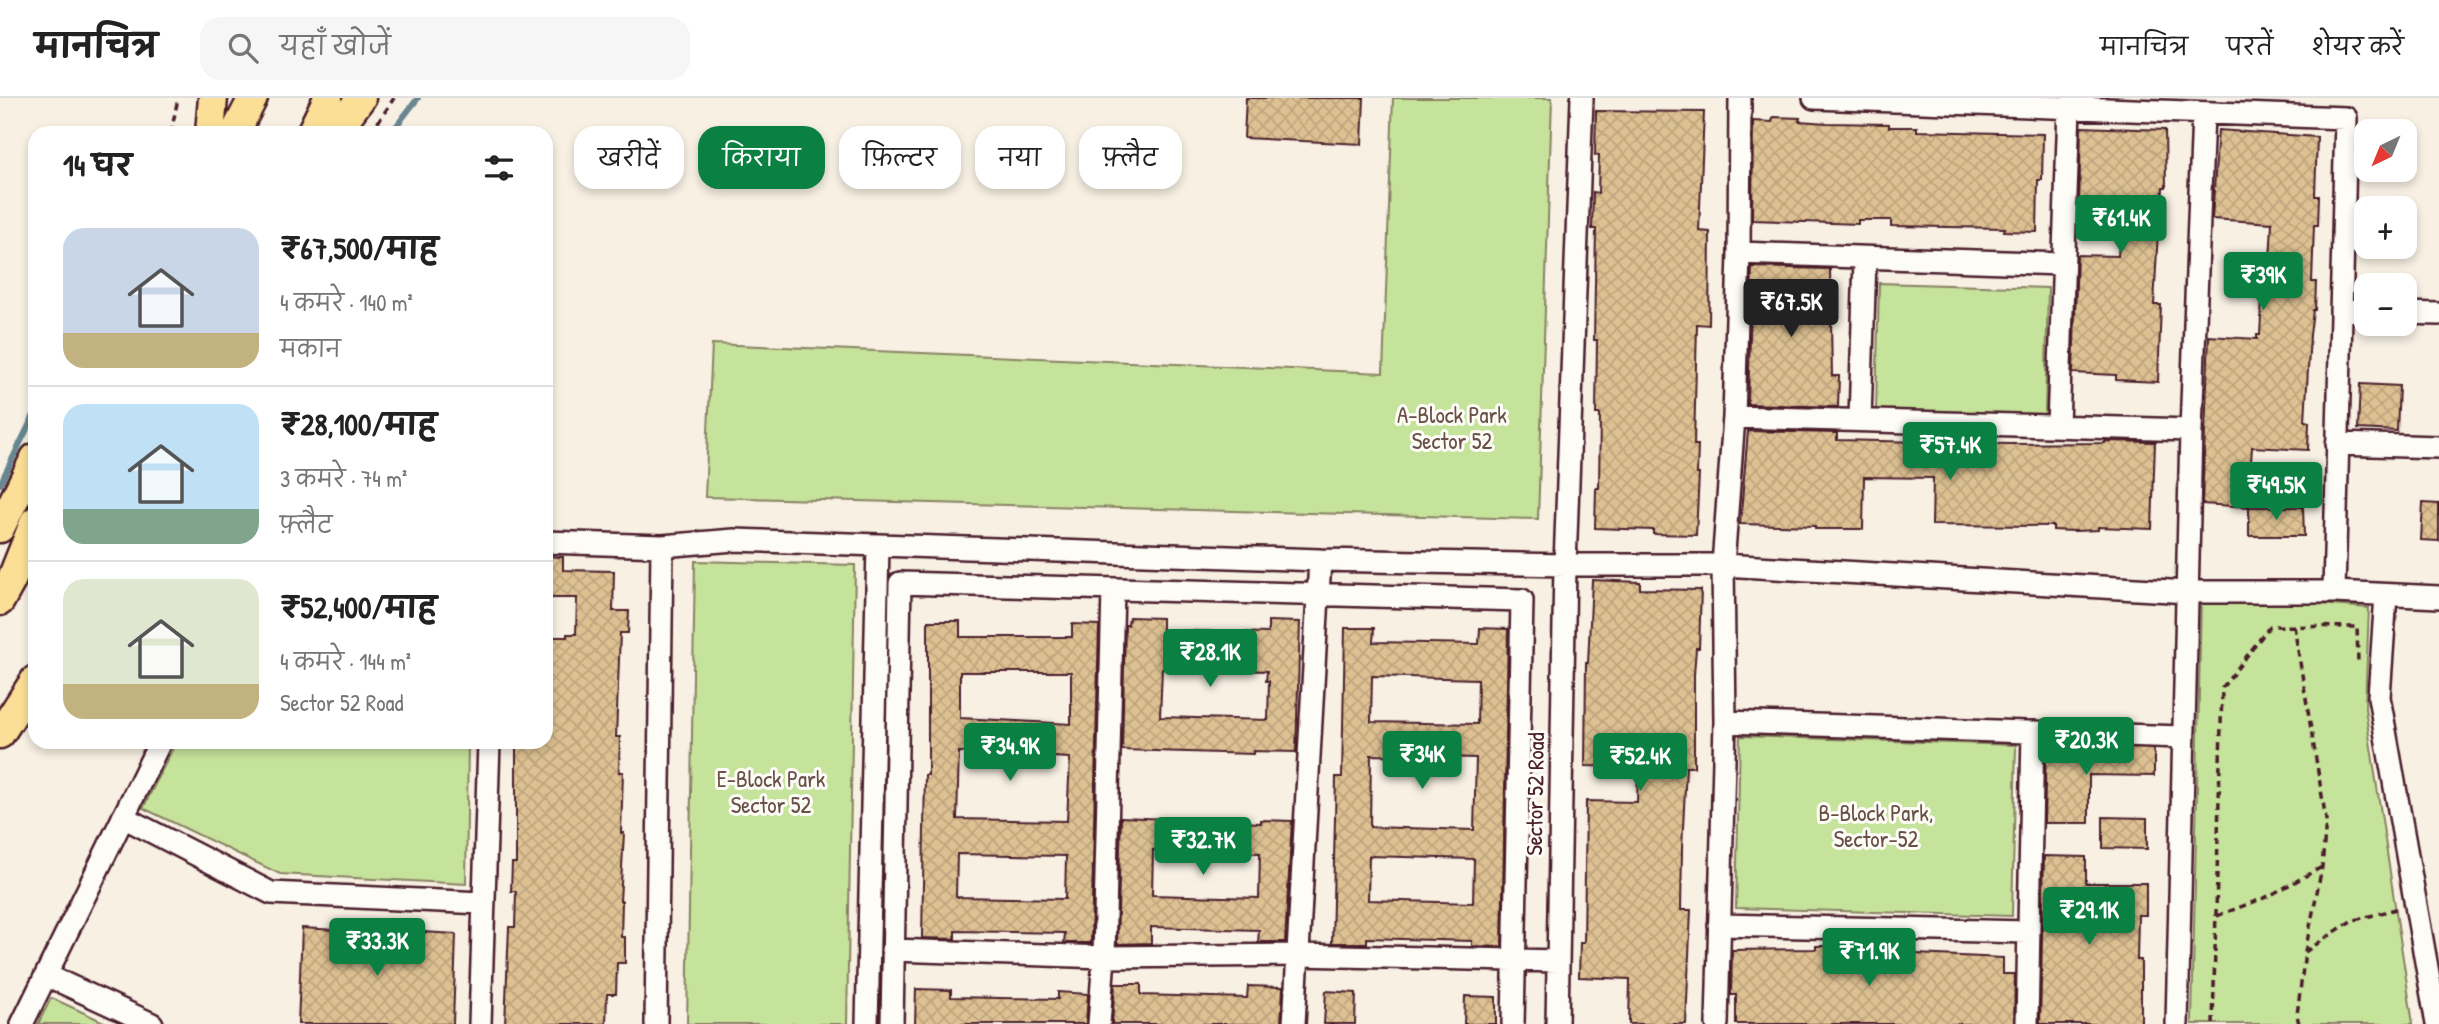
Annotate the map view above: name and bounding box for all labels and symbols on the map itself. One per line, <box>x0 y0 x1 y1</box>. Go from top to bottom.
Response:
north arrow <box>2354 119 2417 182</box>
pin: ₹61.4K <box>2064 195 2178 255</box>
pin: ₹39K <box>2222 252 2304 312</box>
pin: ₹67.5K <box>1734 280 1848 339</box>
park label: A-Block Park Sector 52 <box>1397 399 1507 456</box>
pin: ₹57.4K <box>1893 422 2007 482</box>
pin: ₹49.5K <box>2219 462 2333 522</box>
pin: ₹28.1K <box>1153 630 1267 689</box>
pin: ₹20.3K <box>2029 718 2143 777</box>
pin: ₹34.9K <box>953 724 1067 783</box>
pin: ₹34K <box>1381 732 1463 791</box>
street label: Sector 52 Road <box>1518 732 1551 856</box>
pin: ₹52.4K <box>1583 734 1697 793</box>
park label: E-Block Park Sector 52 <box>717 763 826 820</box>
park label: B-Block Park, Sector-52 <box>1819 797 1933 854</box>
pin: ₹32.7K <box>1146 818 1260 877</box>
pin: ₹29.1K <box>2032 888 2146 947</box>
pin: ₹33.3K <box>320 918 434 978</box>
pin: ₹71.9K <box>1812 928 1926 988</box>

